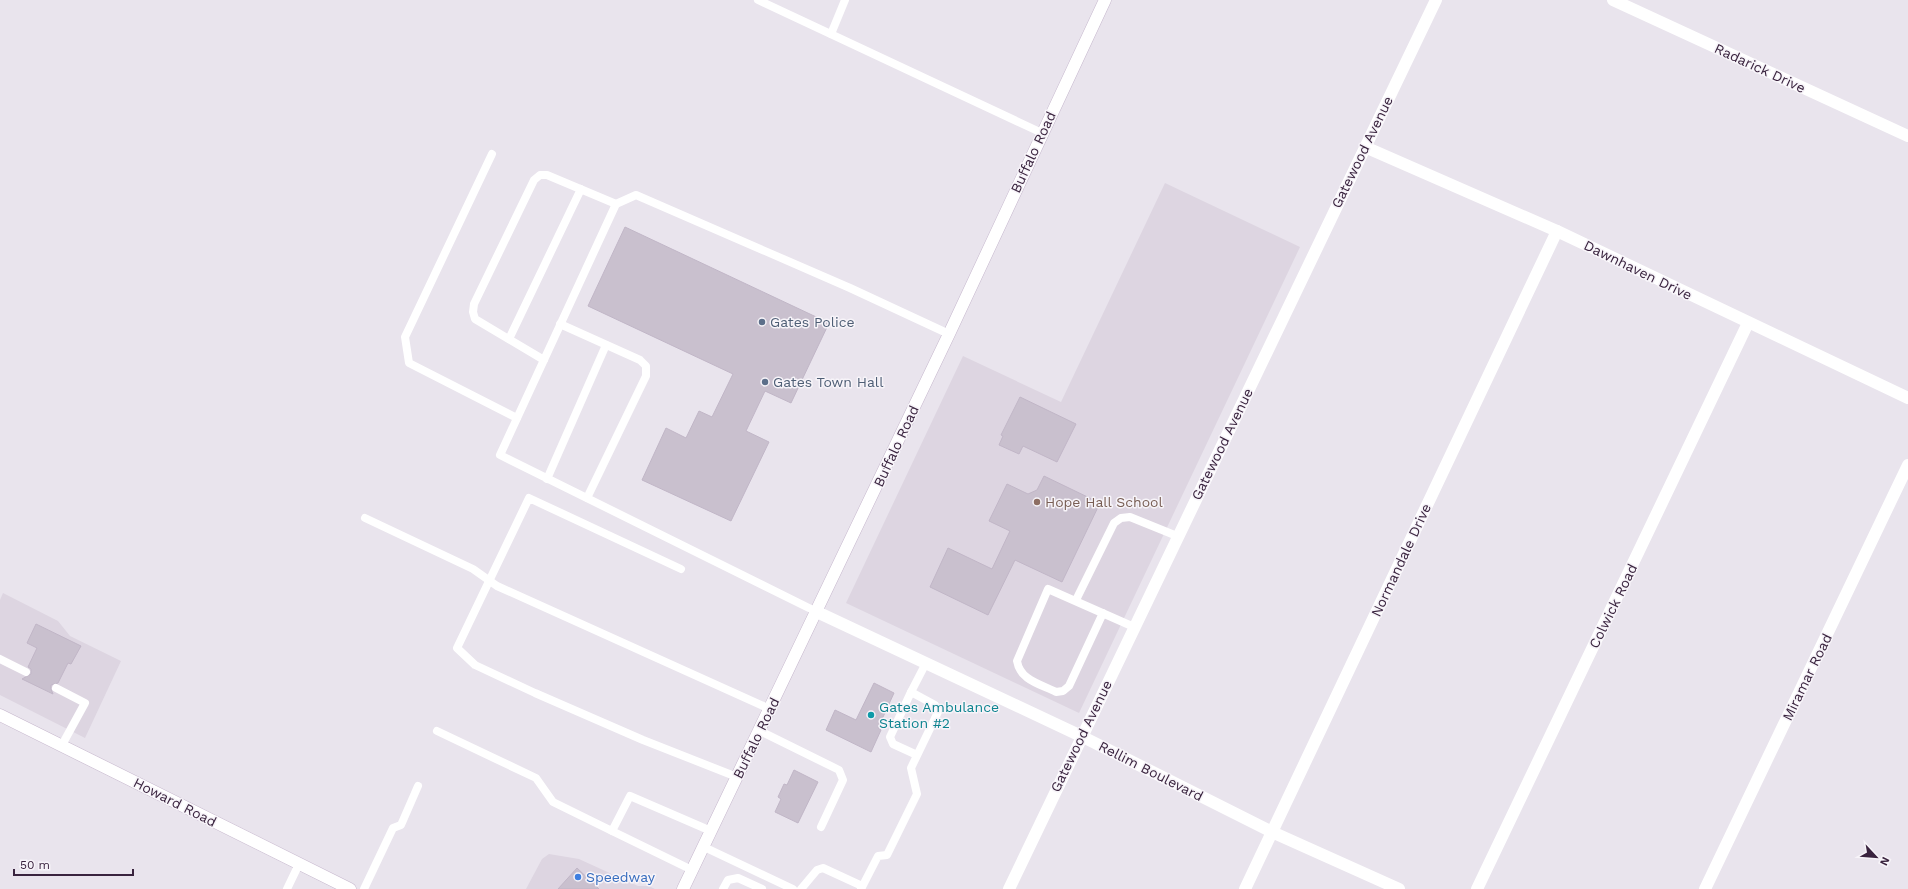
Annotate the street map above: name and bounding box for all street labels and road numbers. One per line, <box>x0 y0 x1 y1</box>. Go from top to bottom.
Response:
street label: Radarick Drive <box>1712 40 1808 96</box>
street label: Gatewood Avenue <box>1328 94 1396 210</box>
street label: Buffalo Road <box>1007 109 1059 195</box>
street label: Dawnhaven Drive <box>1581 237 1695 303</box>
street label: Gatewood Avenue <box>1188 386 1256 502</box>
street label: Buffalo Road <box>870 403 922 489</box>
street label: Normandale Drive <box>1368 501 1434 619</box>
street label: Colwick Road <box>1586 561 1640 651</box>
street label: Miramar Road <box>1779 631 1835 723</box>
street label: Gatewood Avenue <box>1047 678 1115 794</box>
street label: Buffalo Road <box>730 695 782 781</box>
street label: Rellim Boulevard <box>1096 738 1206 804</box>
street label: Howard Road <box>131 774 219 830</box>

